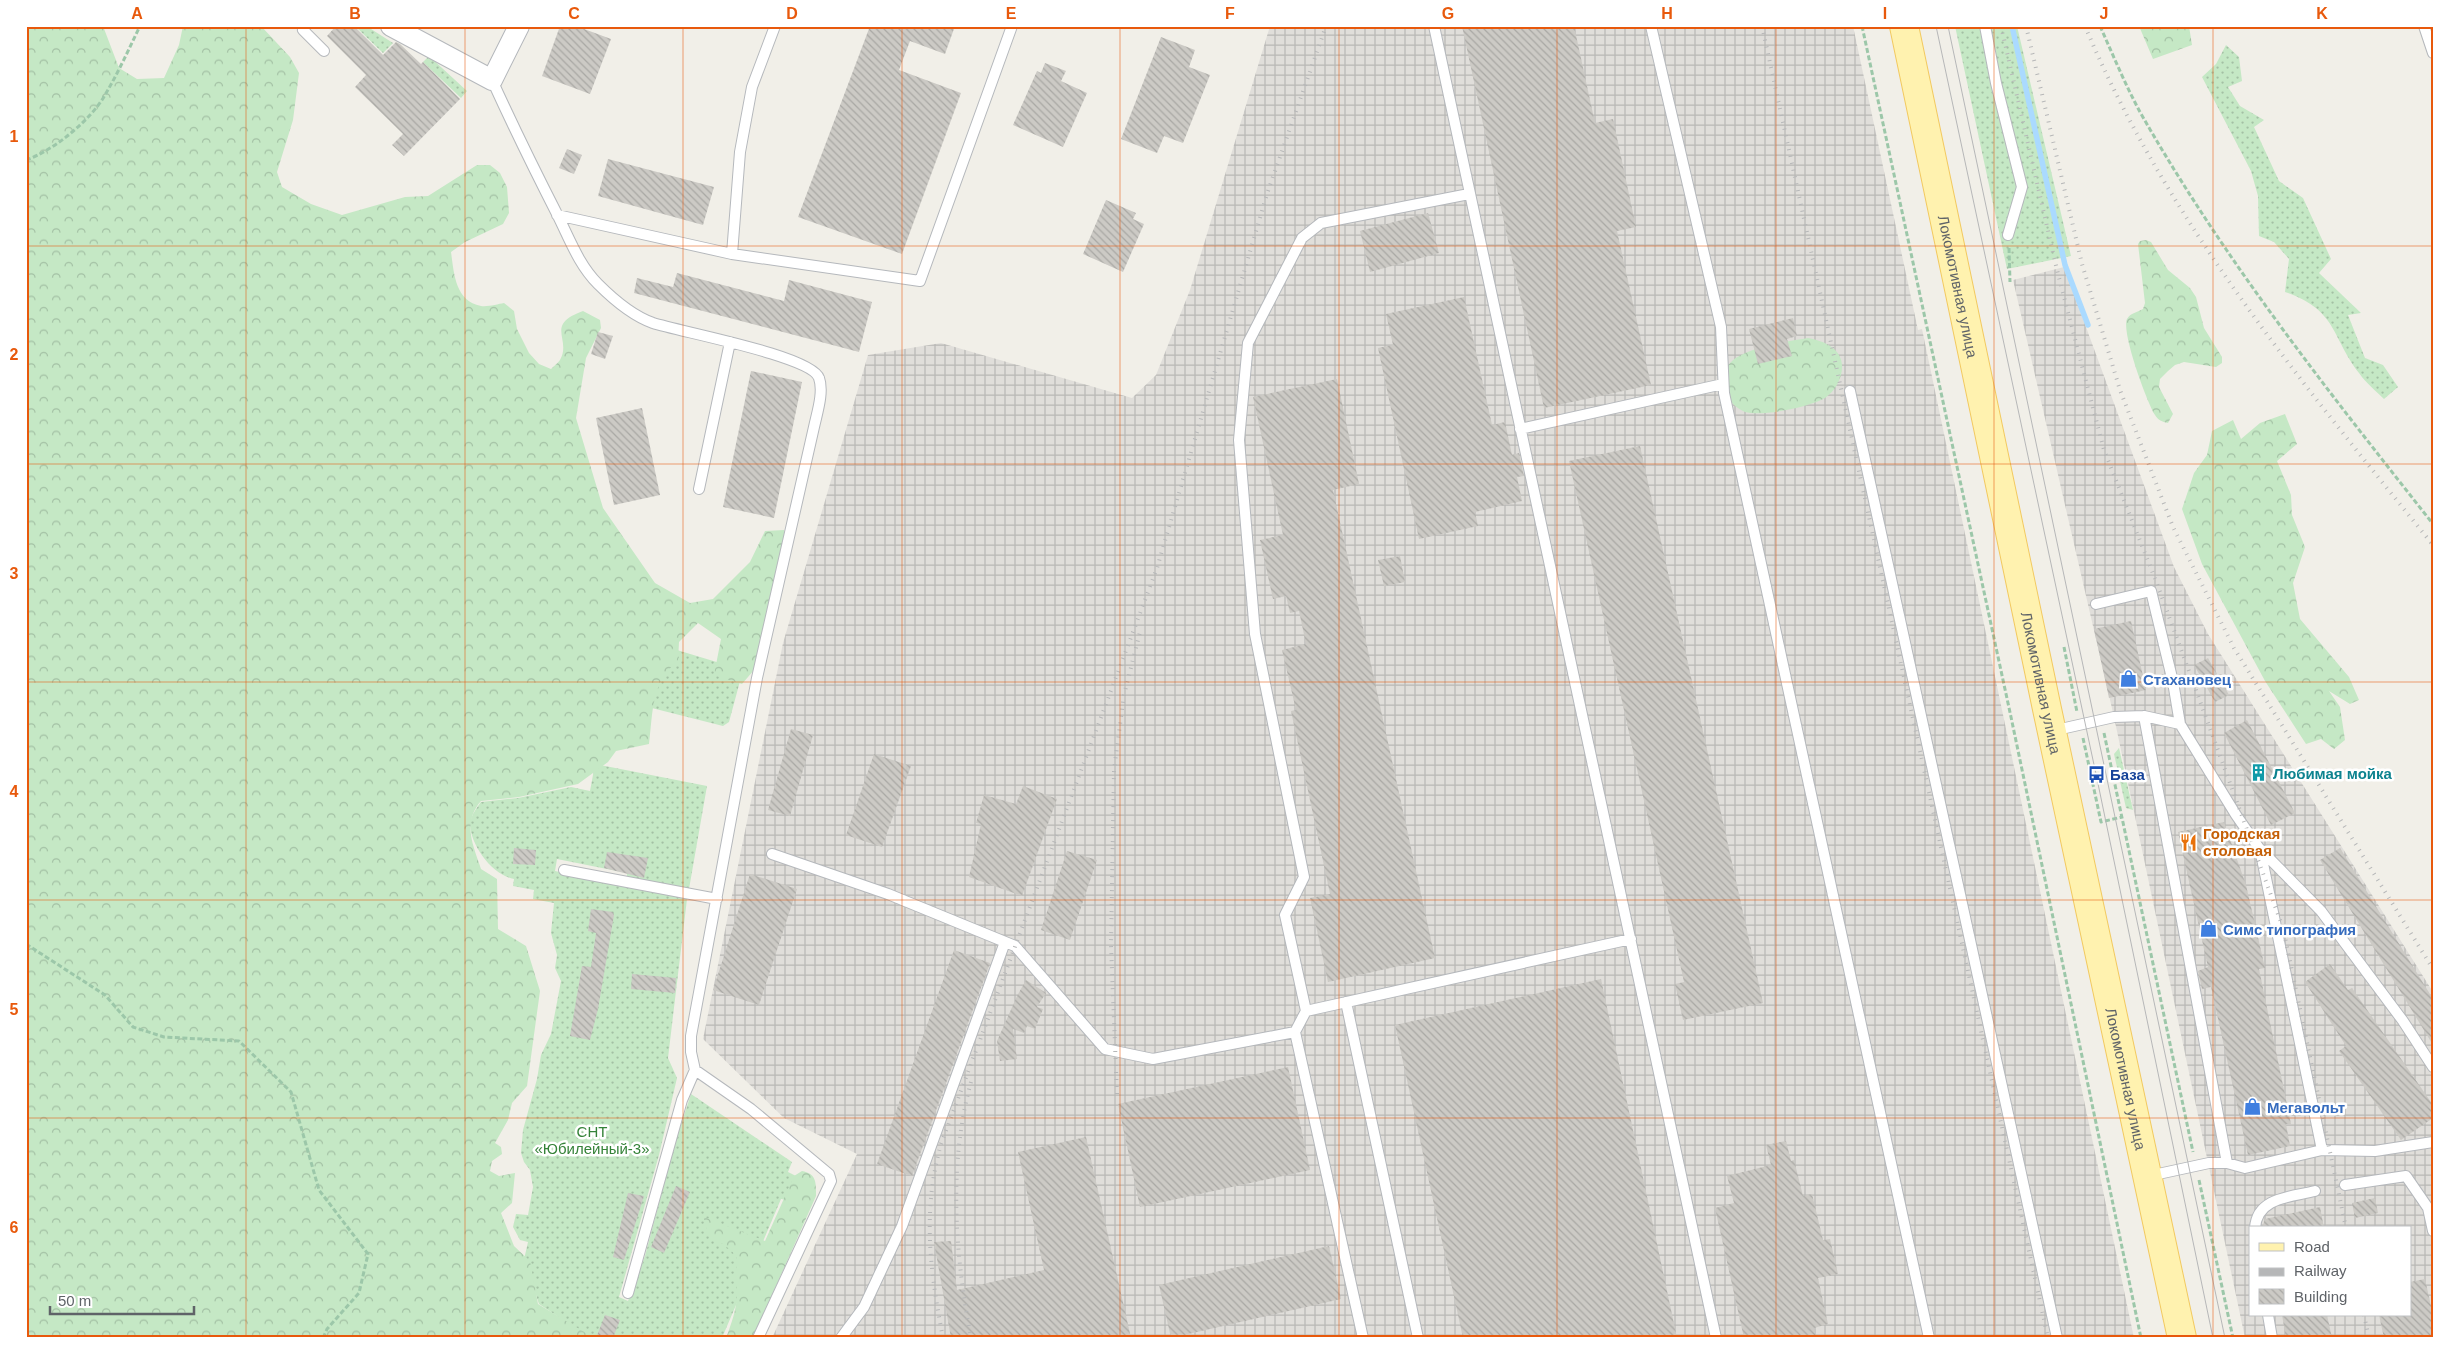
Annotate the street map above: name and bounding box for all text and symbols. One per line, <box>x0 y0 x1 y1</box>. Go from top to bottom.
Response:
text: A <box>131 5 143 22</box>
text: B <box>349 5 361 22</box>
text: C <box>568 5 580 22</box>
text: D <box>786 5 798 22</box>
text: E <box>1006 5 1017 22</box>
text: F <box>1225 5 1235 22</box>
text: G <box>1442 5 1454 22</box>
text: H <box>1661 5 1673 22</box>
text: I <box>1883 5 1887 22</box>
text: J <box>2100 5 2108 22</box>
text: K <box>2316 5 2328 22</box>
text: 1 <box>10 128 19 145</box>
street label: Локомотивная улица <box>1935 214 1982 360</box>
text: 2 <box>10 346 19 363</box>
text: 3 <box>10 565 19 582</box>
street label: Локомотивная улица <box>2018 610 2065 756</box>
shop icon: Стахановец <box>2119 669 2139 689</box>
place label: Стахановец <box>2143 671 2232 688</box>
building icon: Любимая мойка <box>2249 763 2269 783</box>
bus stop icon: База <box>2086 764 2106 784</box>
place label: Любимая мойка <box>2273 765 2393 782</box>
place label: База <box>2110 766 2146 783</box>
text: 4 <box>10 783 19 800</box>
place label: Городская столовая <box>2203 825 2280 859</box>
restaurant icon: Городская столовая <box>2179 832 2199 852</box>
shop icon: Симс типография <box>2199 919 2219 939</box>
place label: Симс типография <box>2223 921 2356 938</box>
text: 5 <box>10 1001 19 1018</box>
street label: Локомотивная улица <box>2103 1006 2150 1152</box>
shop icon: Мегавольт <box>2243 1097 2263 1117</box>
place label: Мегавольт <box>2267 1099 2345 1116</box>
park label: СНТ «Юбилейный-3» <box>534 1123 650 1157</box>
text: 6 <box>10 1219 19 1236</box>
legend <box>2249 1226 2412 1316</box>
text: Road <box>2294 1238 2330 1255</box>
text: Railway <box>2294 1262 2347 1279</box>
scale bar <box>50 1284 194 1316</box>
text: Building <box>2294 1288 2347 1305</box>
text: 50 m <box>58 1292 91 1309</box>

